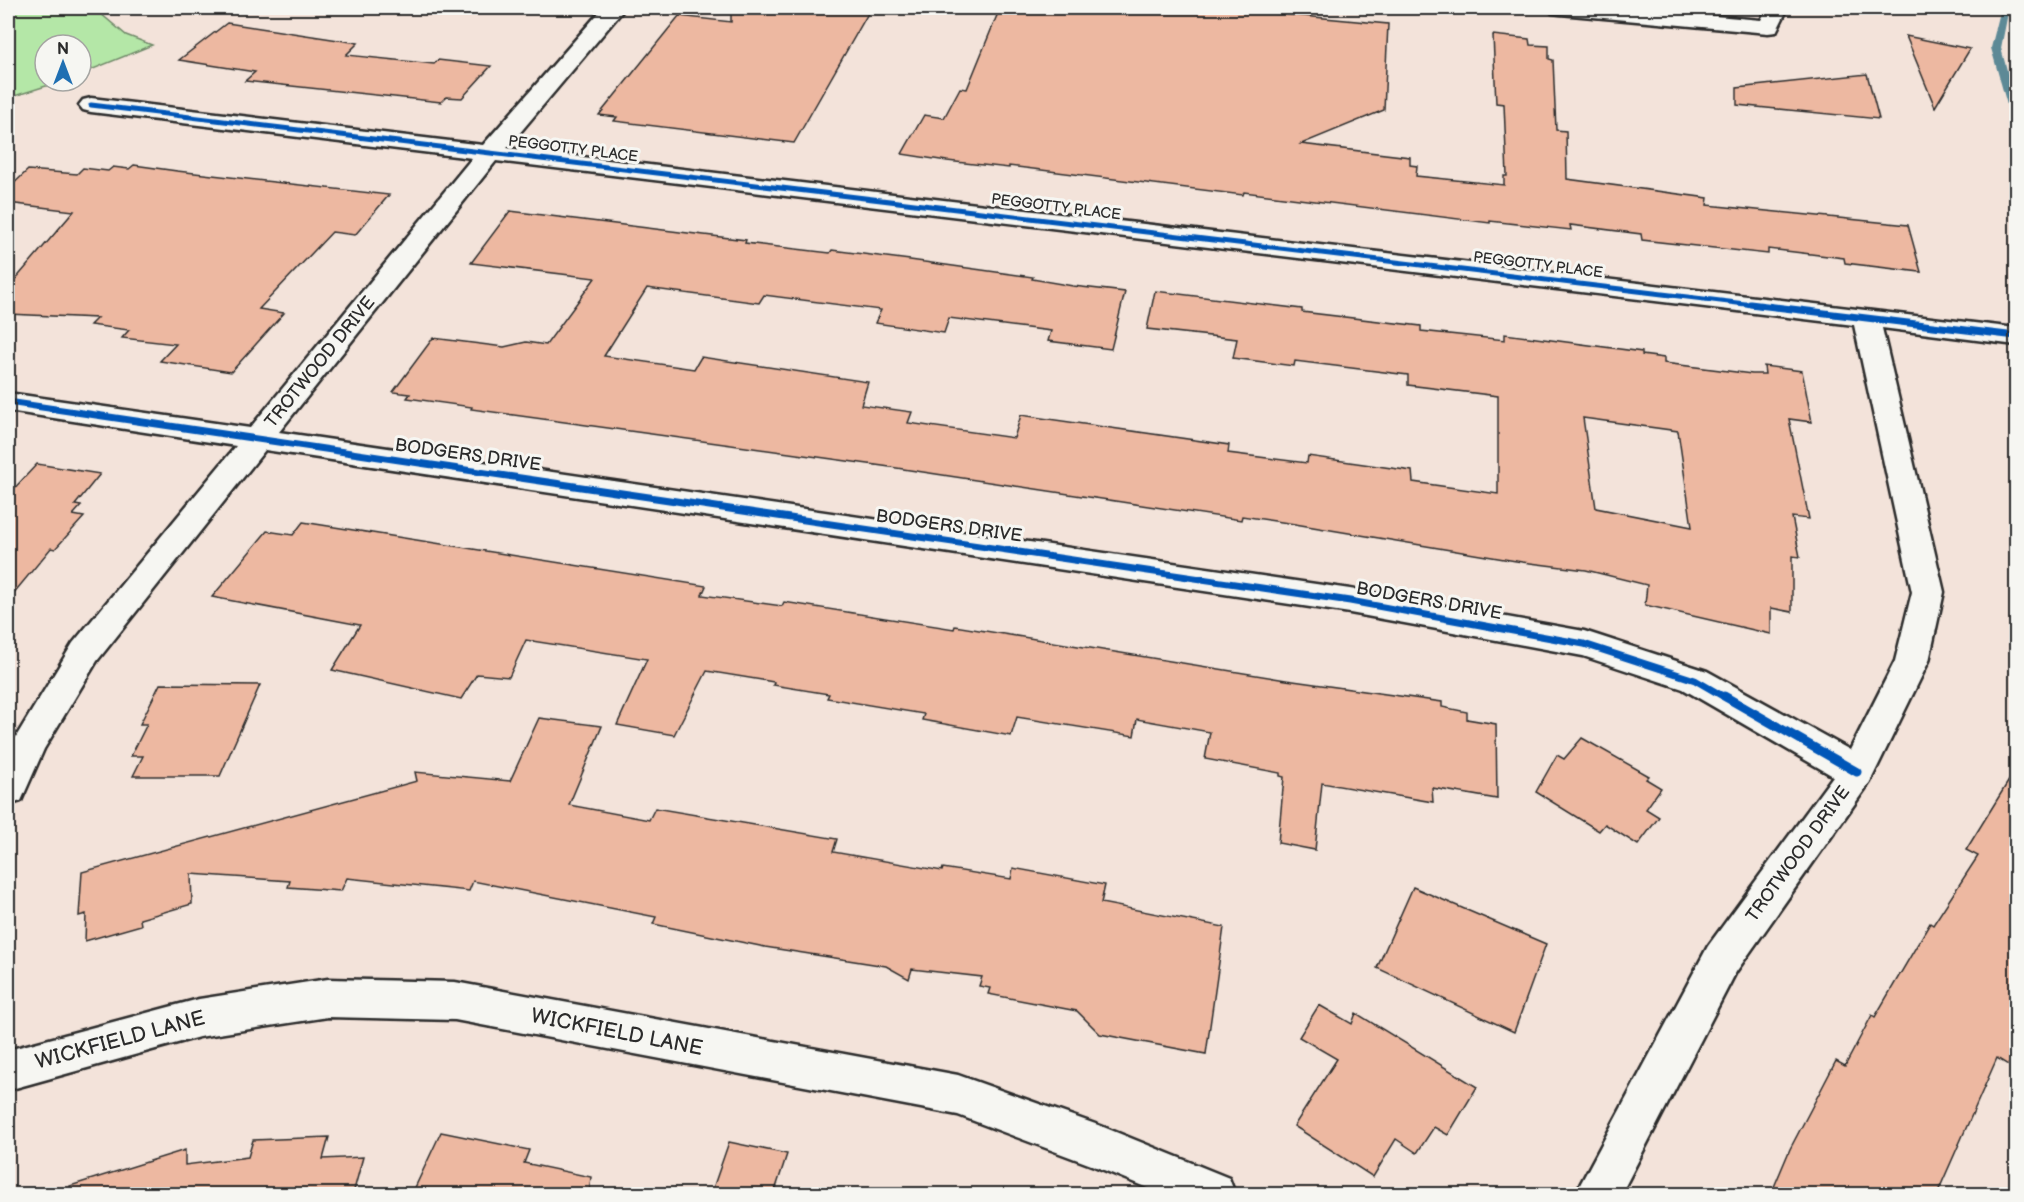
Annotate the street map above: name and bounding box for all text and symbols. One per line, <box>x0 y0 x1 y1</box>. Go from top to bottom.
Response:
north arrow <box>33 33 93 93</box>
text: N <box>57 40 69 59</box>
street label: PEGGOTTY PLACE <box>507 132 639 166</box>
street label: PEGGOTTY PLACE <box>990 190 1122 224</box>
street label: PEGGOTTY PLACE <box>1472 248 1604 282</box>
street label: TROTWOOD DRIVE <box>261 292 379 432</box>
street label: BODGERS DRIVE <box>394 434 543 476</box>
street label: BODGERS DRIVE <box>875 505 1024 547</box>
street label: BODGERS DRIVE <box>1355 578 1504 624</box>
street label: TROTWOOD DRIVE <box>1742 782 1854 926</box>
street label: WICKFIELD LANE <box>529 1003 705 1061</box>
street label: WICKFIELD LANE <box>32 1005 208 1075</box>

